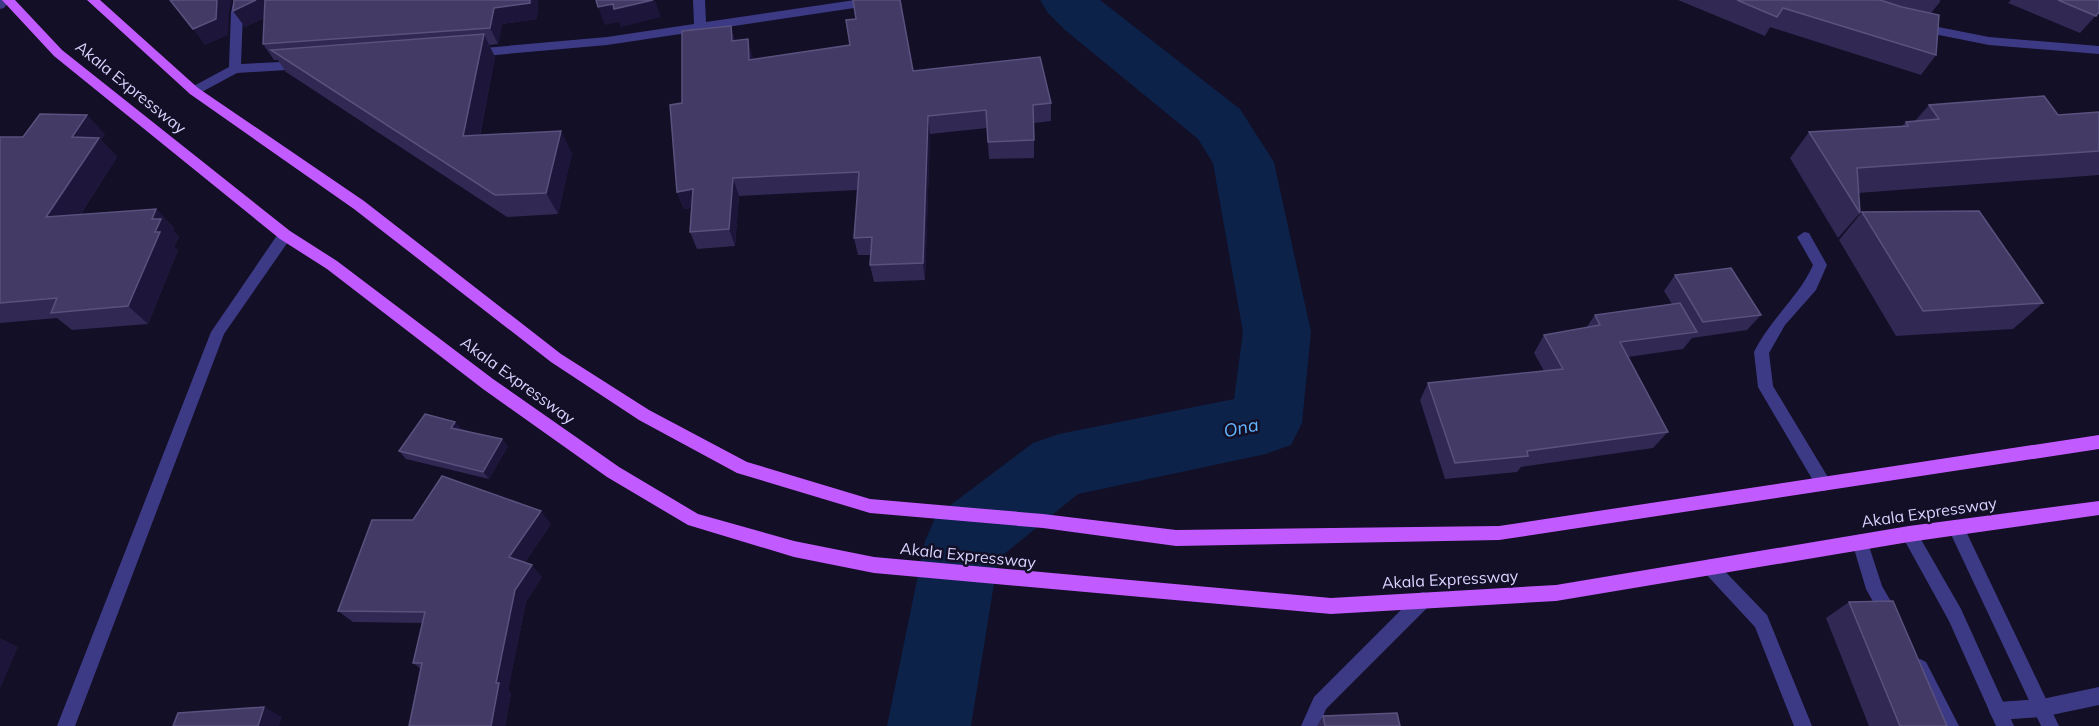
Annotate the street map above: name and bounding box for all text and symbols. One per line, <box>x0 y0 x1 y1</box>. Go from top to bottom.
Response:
street label: Akala Expressway <box>72 36 191 138</box>
street label: Akala Expressway <box>457 332 580 429</box>
water label: Ona <box>1221 413 1261 442</box>
street label: Akala Expressway <box>1860 493 1998 531</box>
street label: Akala Expressway <box>899 538 1037 572</box>
street label: Akala Expressway <box>1381 565 1519 593</box>

